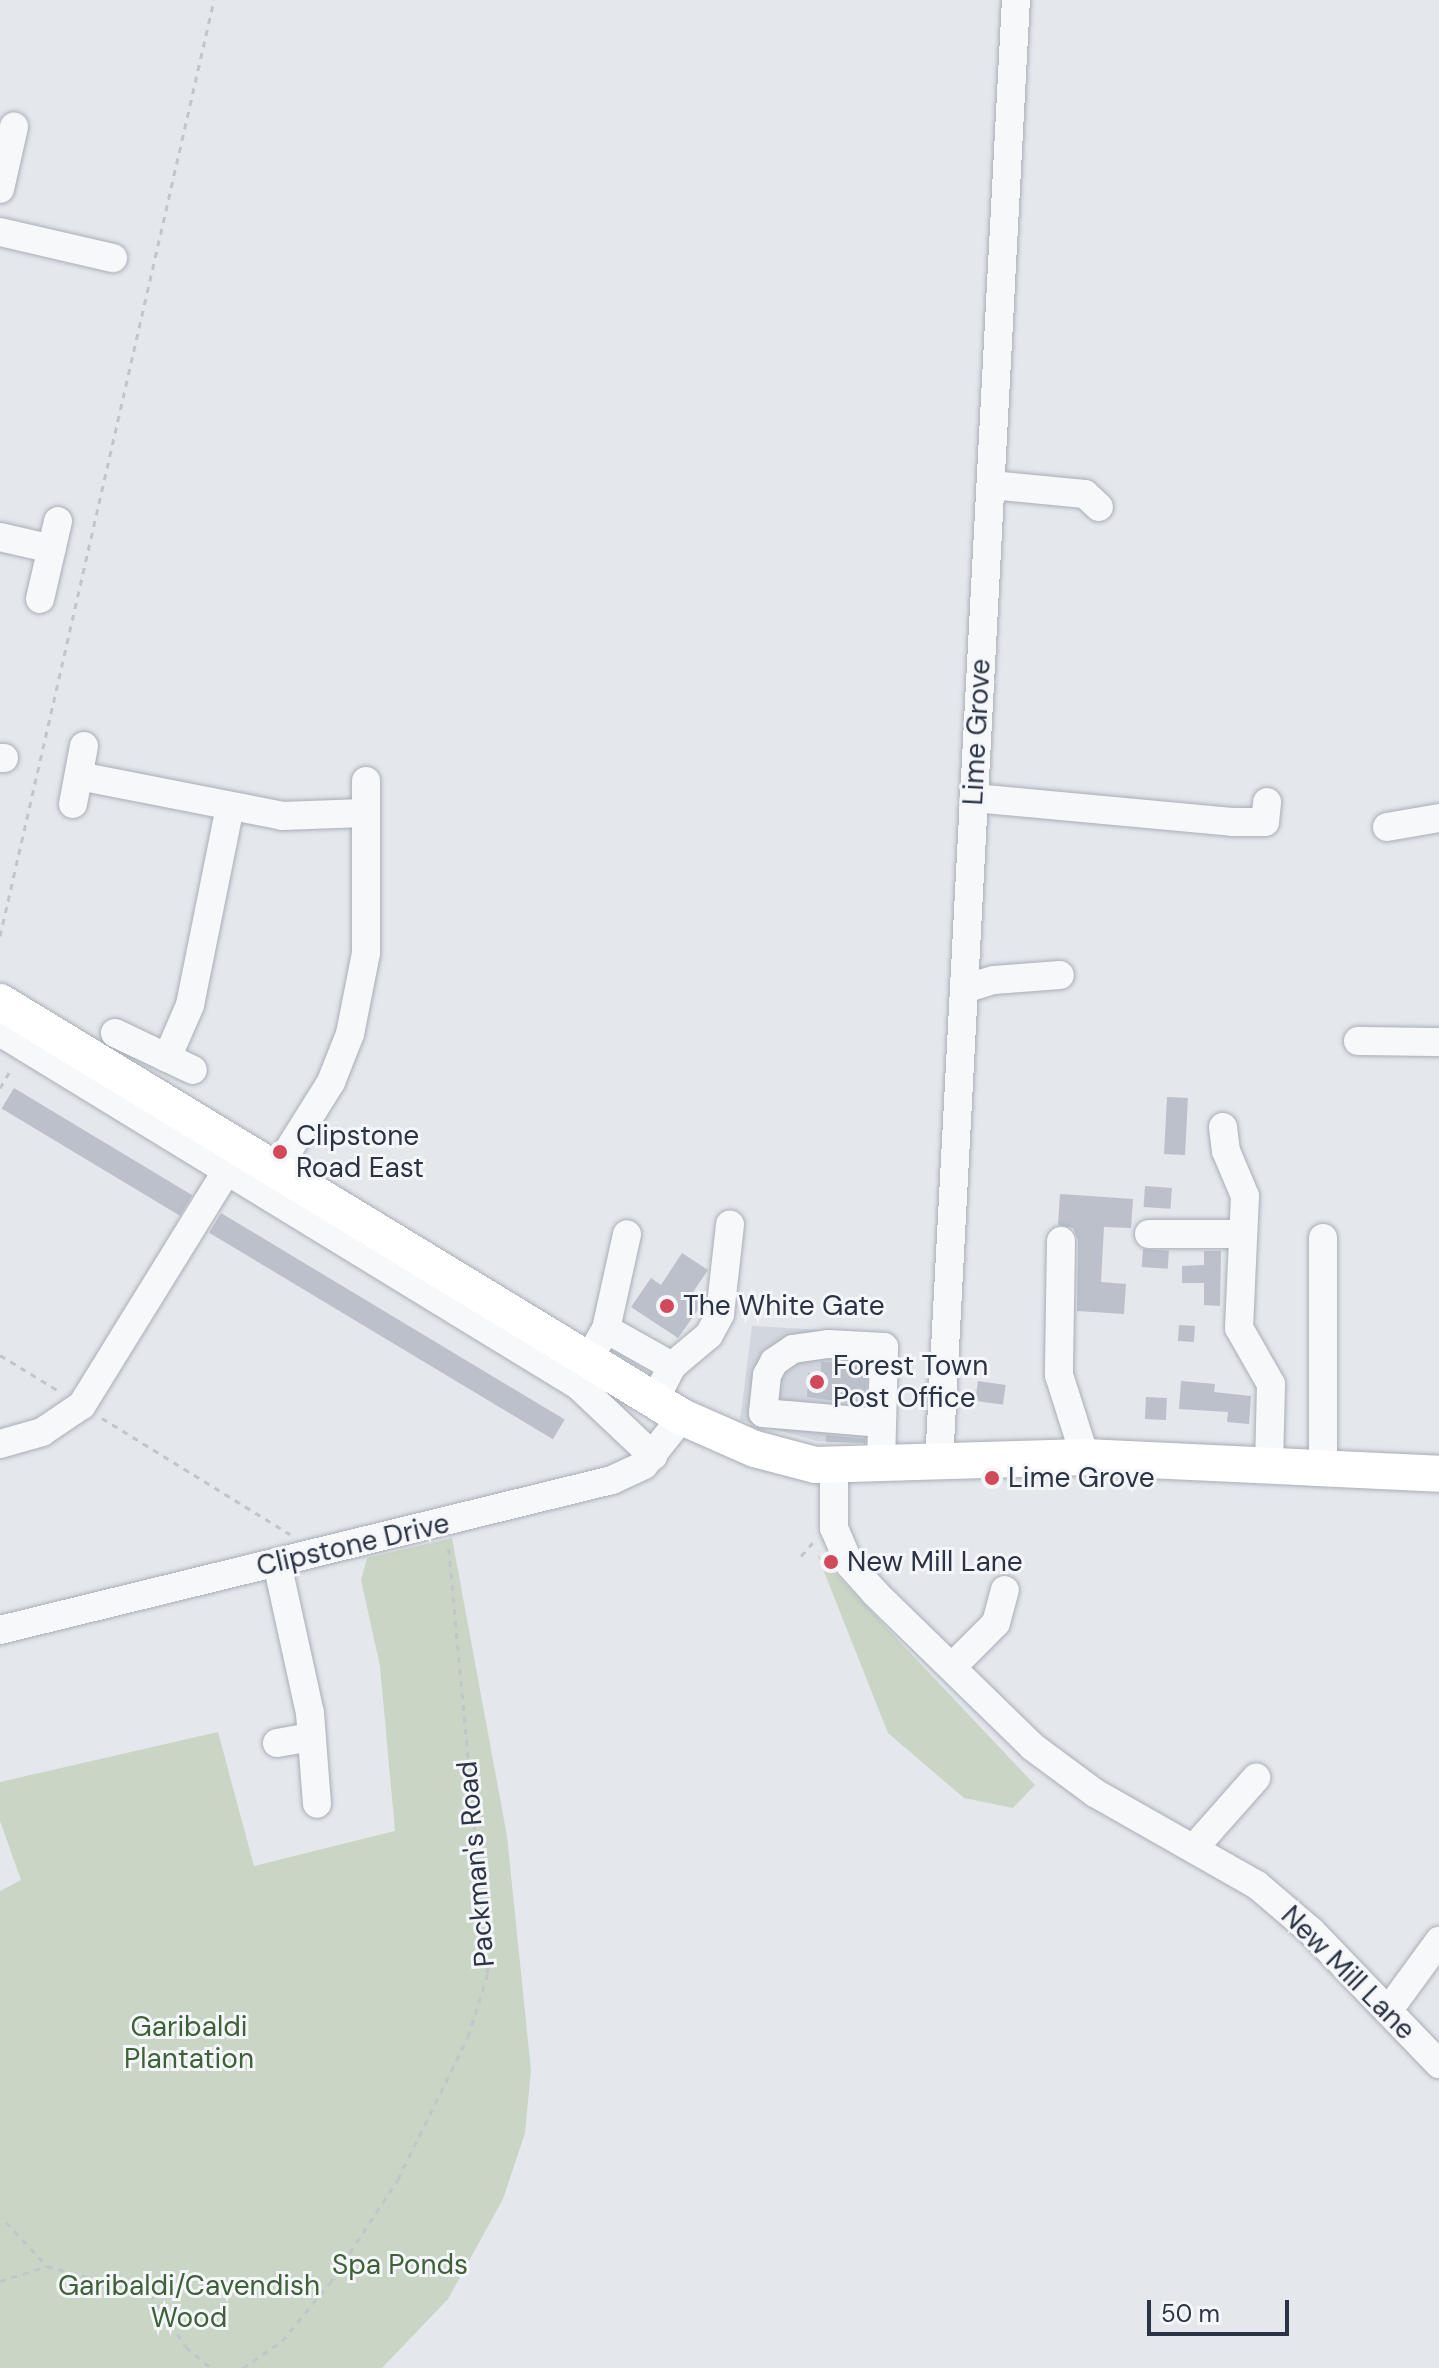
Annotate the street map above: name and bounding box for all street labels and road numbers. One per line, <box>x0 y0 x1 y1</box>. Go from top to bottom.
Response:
street label: Lime Grove <box>956 658 998 806</box>
street label: Clipstone Drive <box>253 1506 453 1584</box>
street label: Packman's Road <box>450 1759 502 1969</box>
street label: New Mill Lane <box>1274 1899 1422 2047</box>

